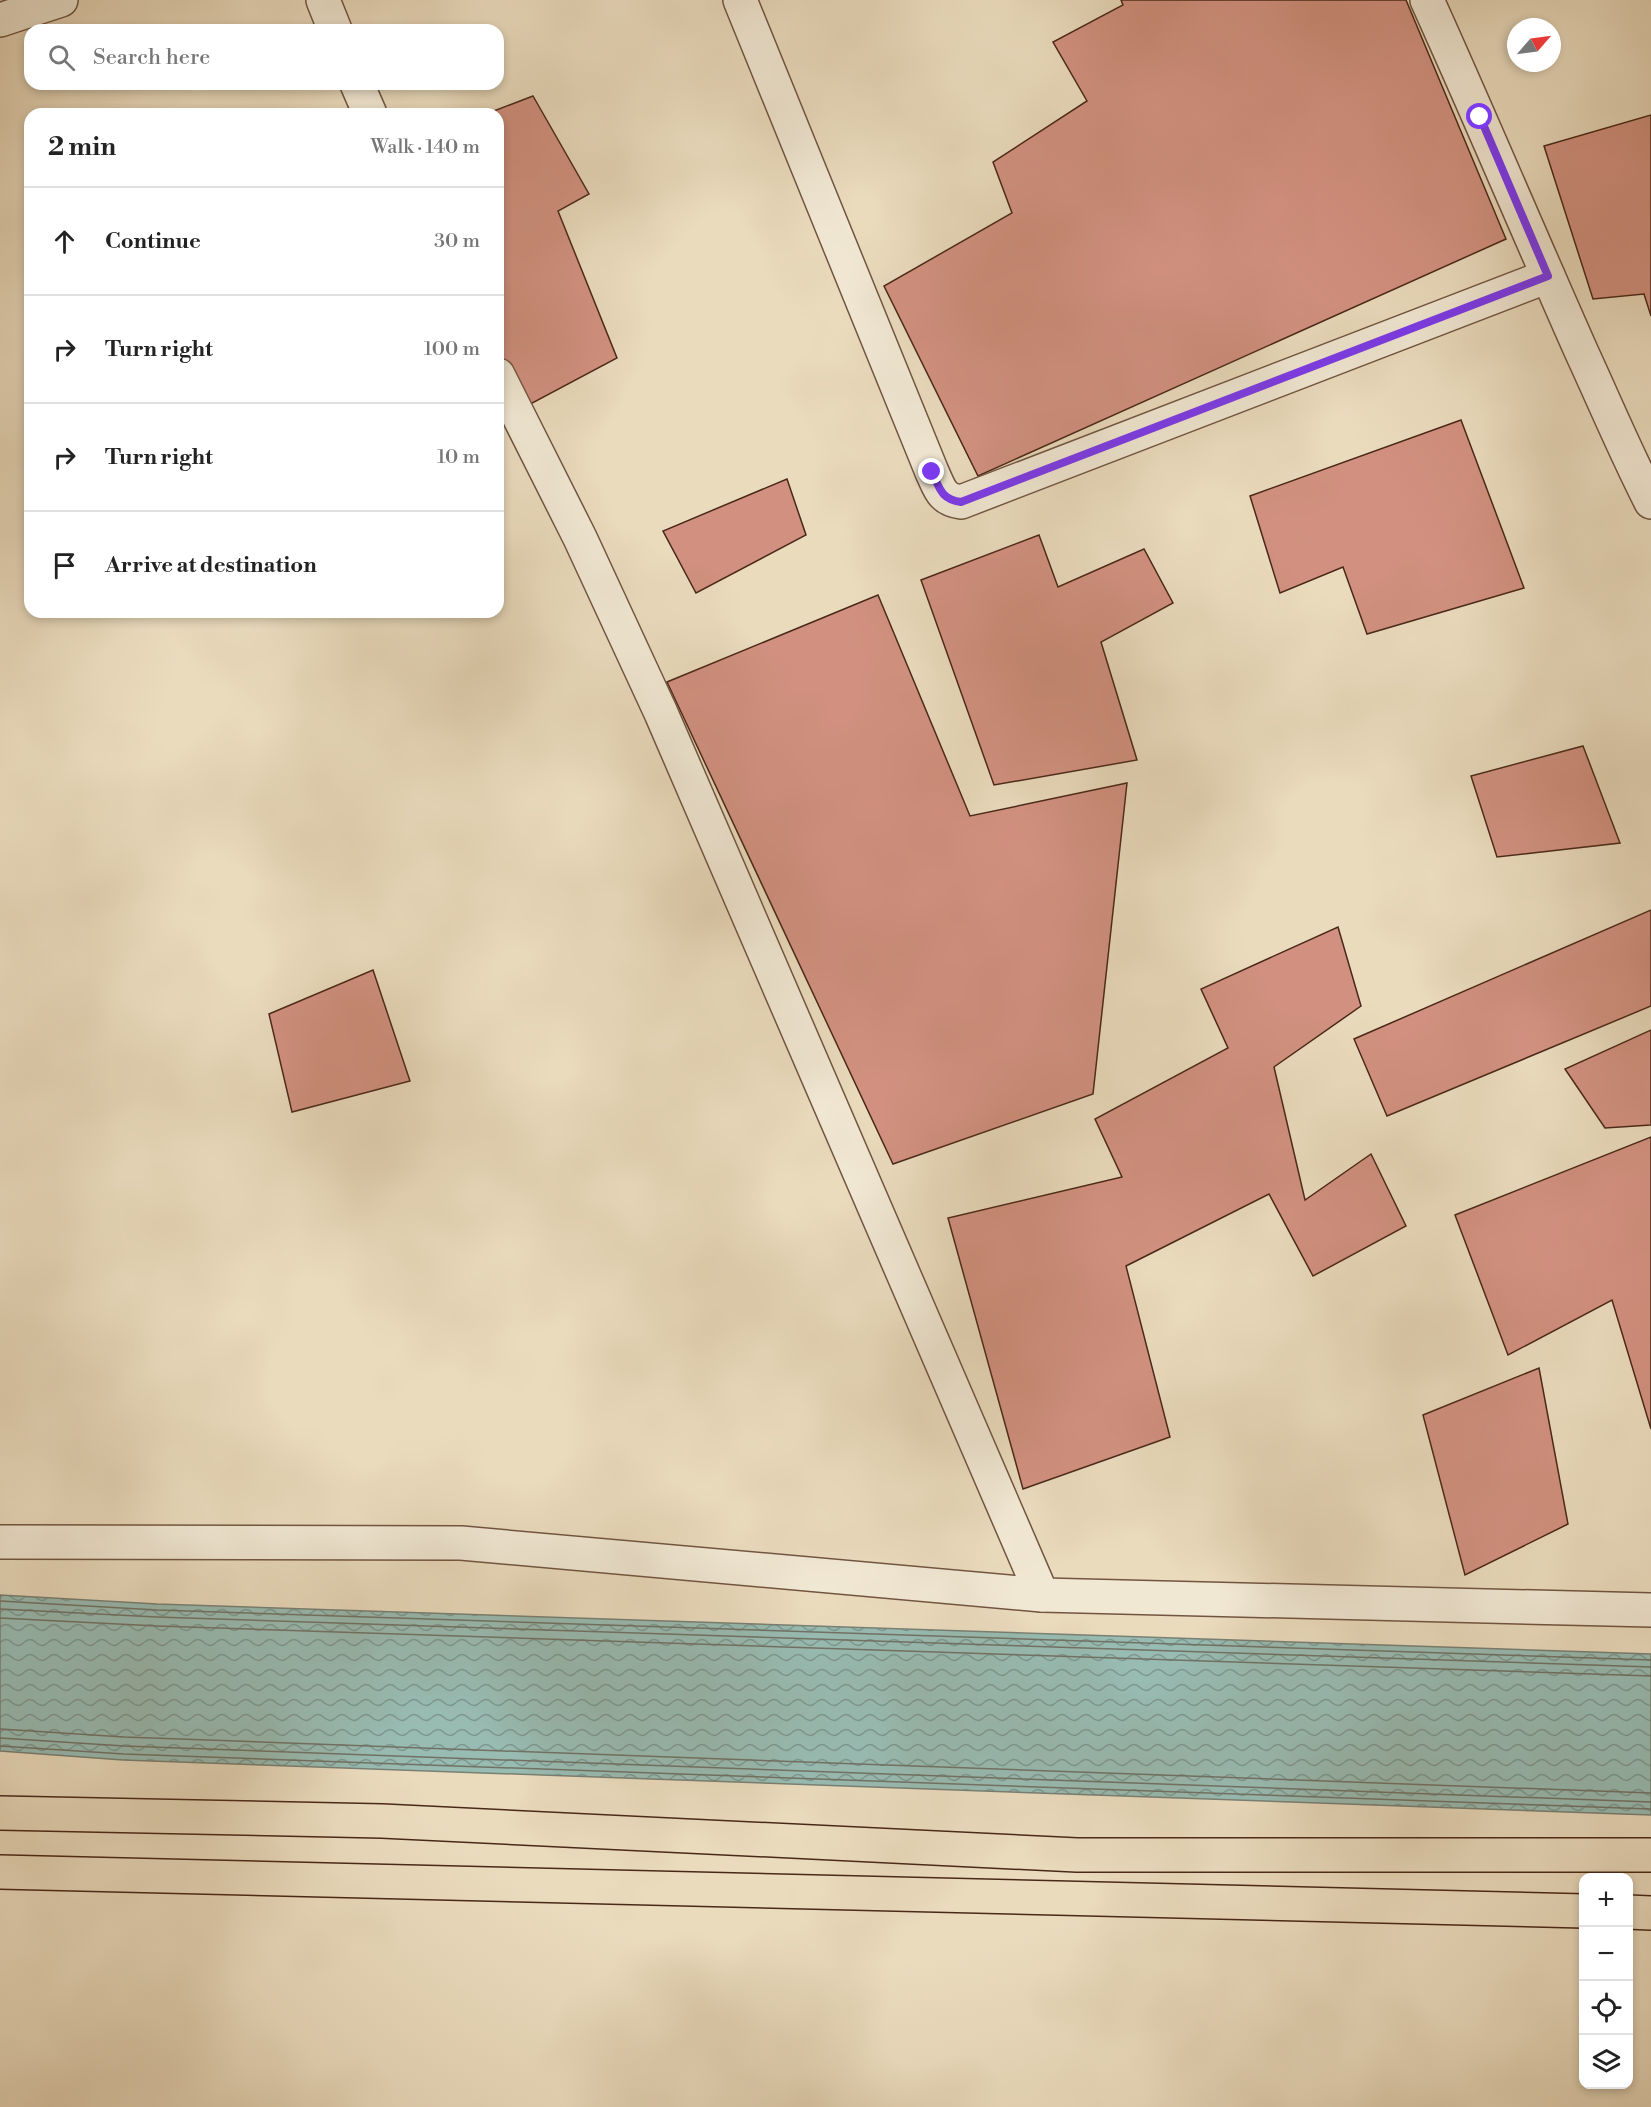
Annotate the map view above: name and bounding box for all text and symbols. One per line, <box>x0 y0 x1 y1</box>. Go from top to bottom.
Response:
north arrow <box>1507 18 1561 72</box>
search box <box>24 24 504 90</box>
icon: search <box>45 41 78 74</box>
text: Search here <box>93 44 210 71</box>
route start <box>1466 103 1492 129</box>
text: 2 min <box>48 131 116 163</box>
text: Walk · 140 m <box>370 135 480 160</box>
icon: ahead <box>48 225 81 258</box>
text: Continue <box>105 228 201 255</box>
text: 30 m <box>434 229 480 254</box>
icon: right <box>48 333 81 366</box>
text: Turn right <box>105 336 213 363</box>
text: 100 m <box>424 337 480 362</box>
icon: right <box>48 441 81 474</box>
text: Turn right <box>105 444 213 471</box>
text: 10 m <box>437 445 480 470</box>
route end <box>918 458 944 484</box>
icon: arrive <box>48 549 81 582</box>
text: Arrive at destination <box>105 552 317 579</box>
map controls <box>1579 1873 1633 2089</box>
button: + <box>1579 1873 1633 1927</box>
button: − <box>1579 1927 1633 1981</box>
button: locate <box>1579 1981 1633 2035</box>
button: layers <box>1579 2035 1633 2089</box>

